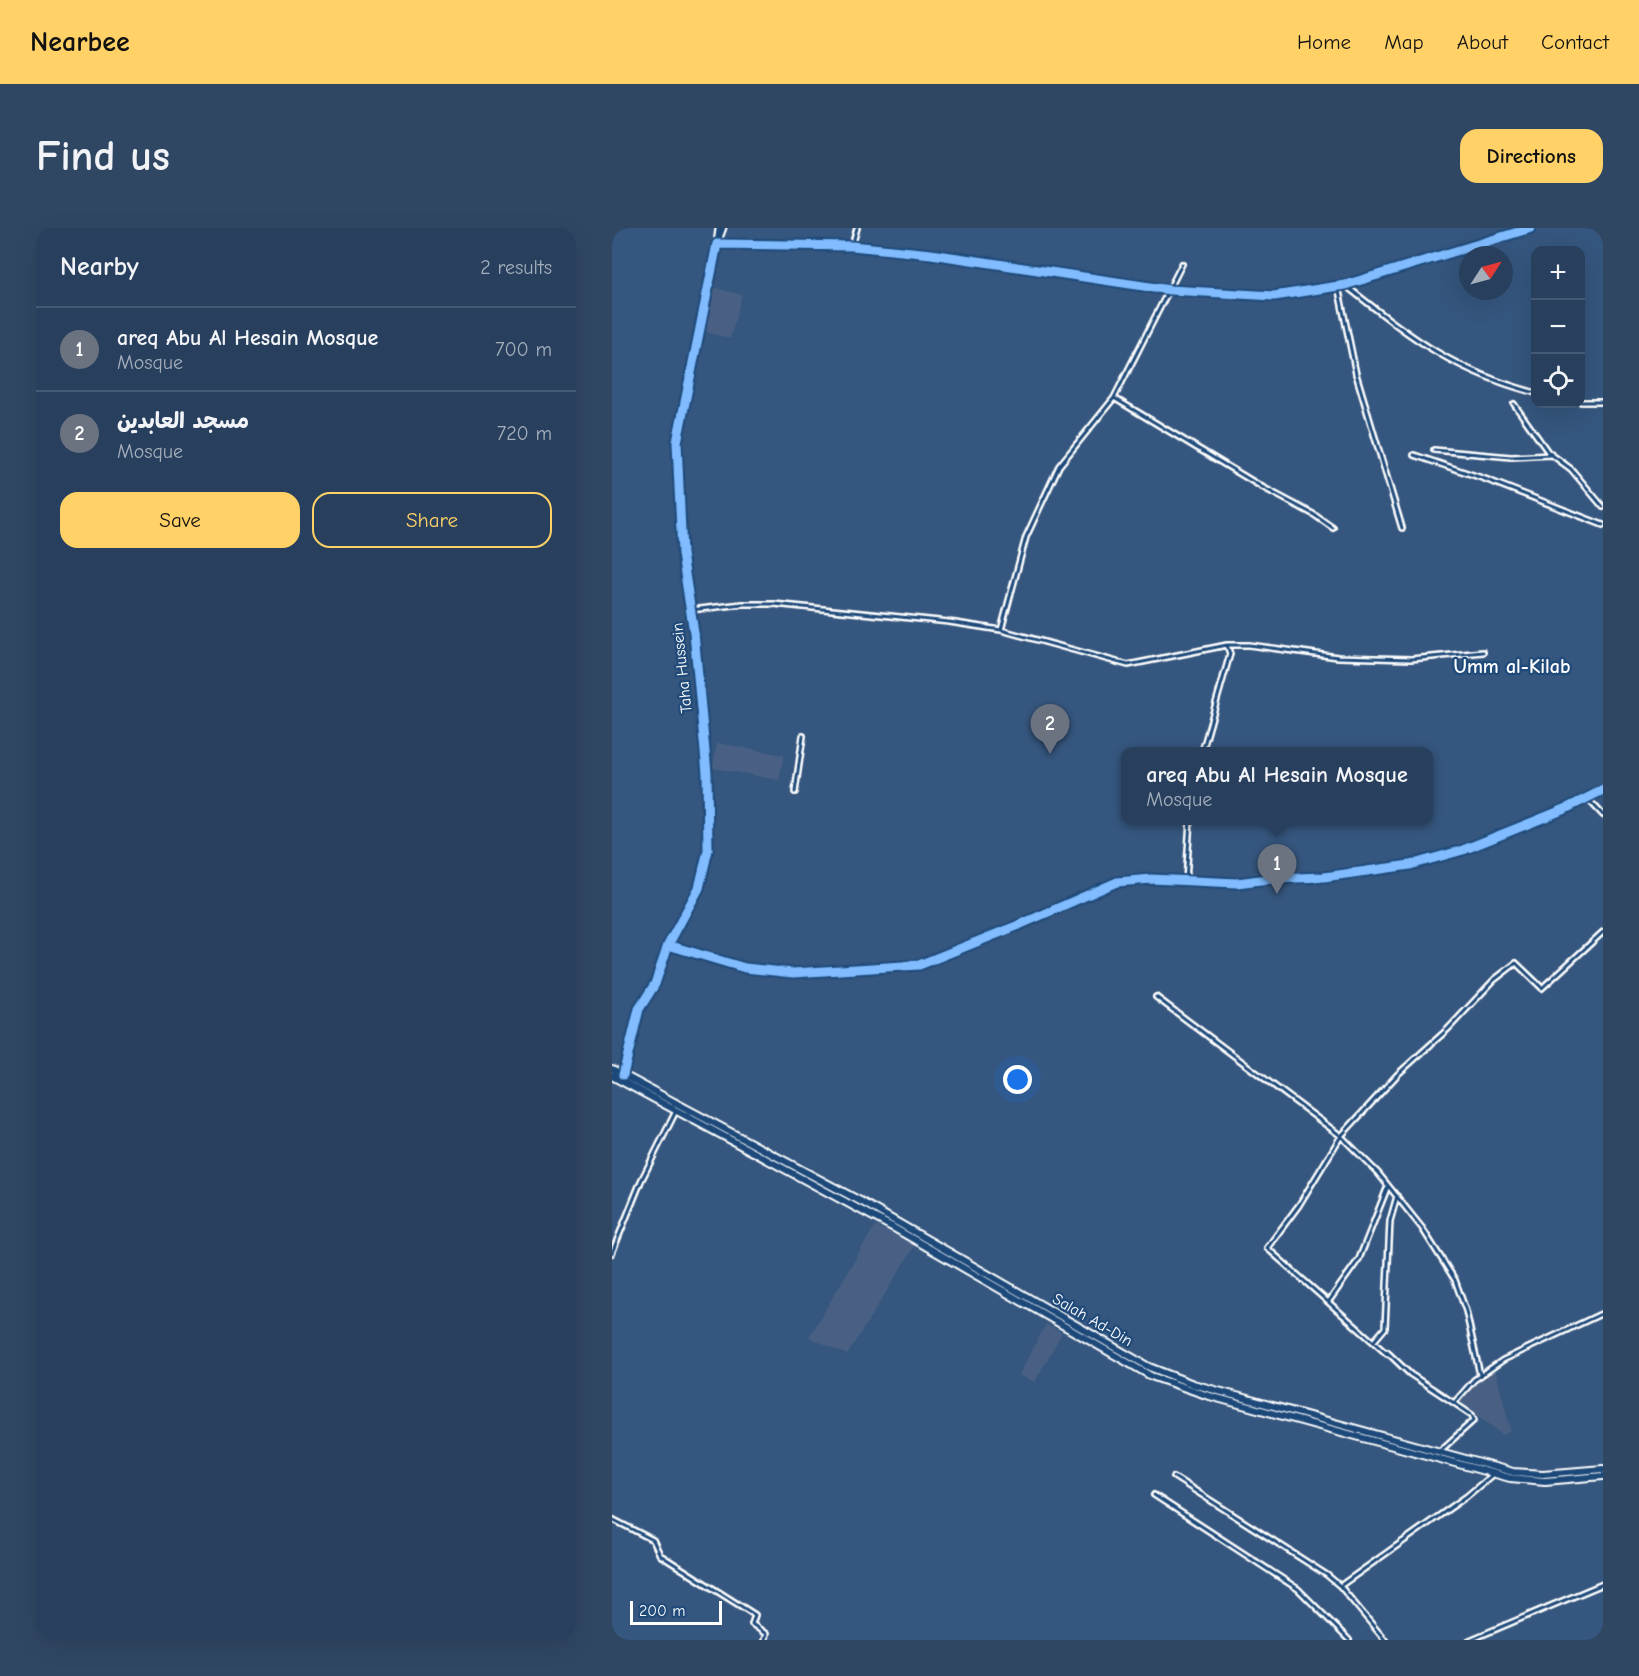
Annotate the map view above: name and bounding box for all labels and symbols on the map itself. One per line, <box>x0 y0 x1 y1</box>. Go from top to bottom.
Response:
north arrow <box>1459 246 1513 300</box>
street label: Taha Hussein <box>668 622 696 714</box>
district label: Umm al-Kilab <box>1454 655 1570 678</box>
pin: 2 <box>1030 704 1070 754</box>
pin: 1 <box>1258 844 1296 894</box>
your location <box>1003 1065 1032 1094</box>
street label: Salah Ad-Din <box>1049 1290 1136 1350</box>
scale bar <box>630 1598 722 1626</box>

